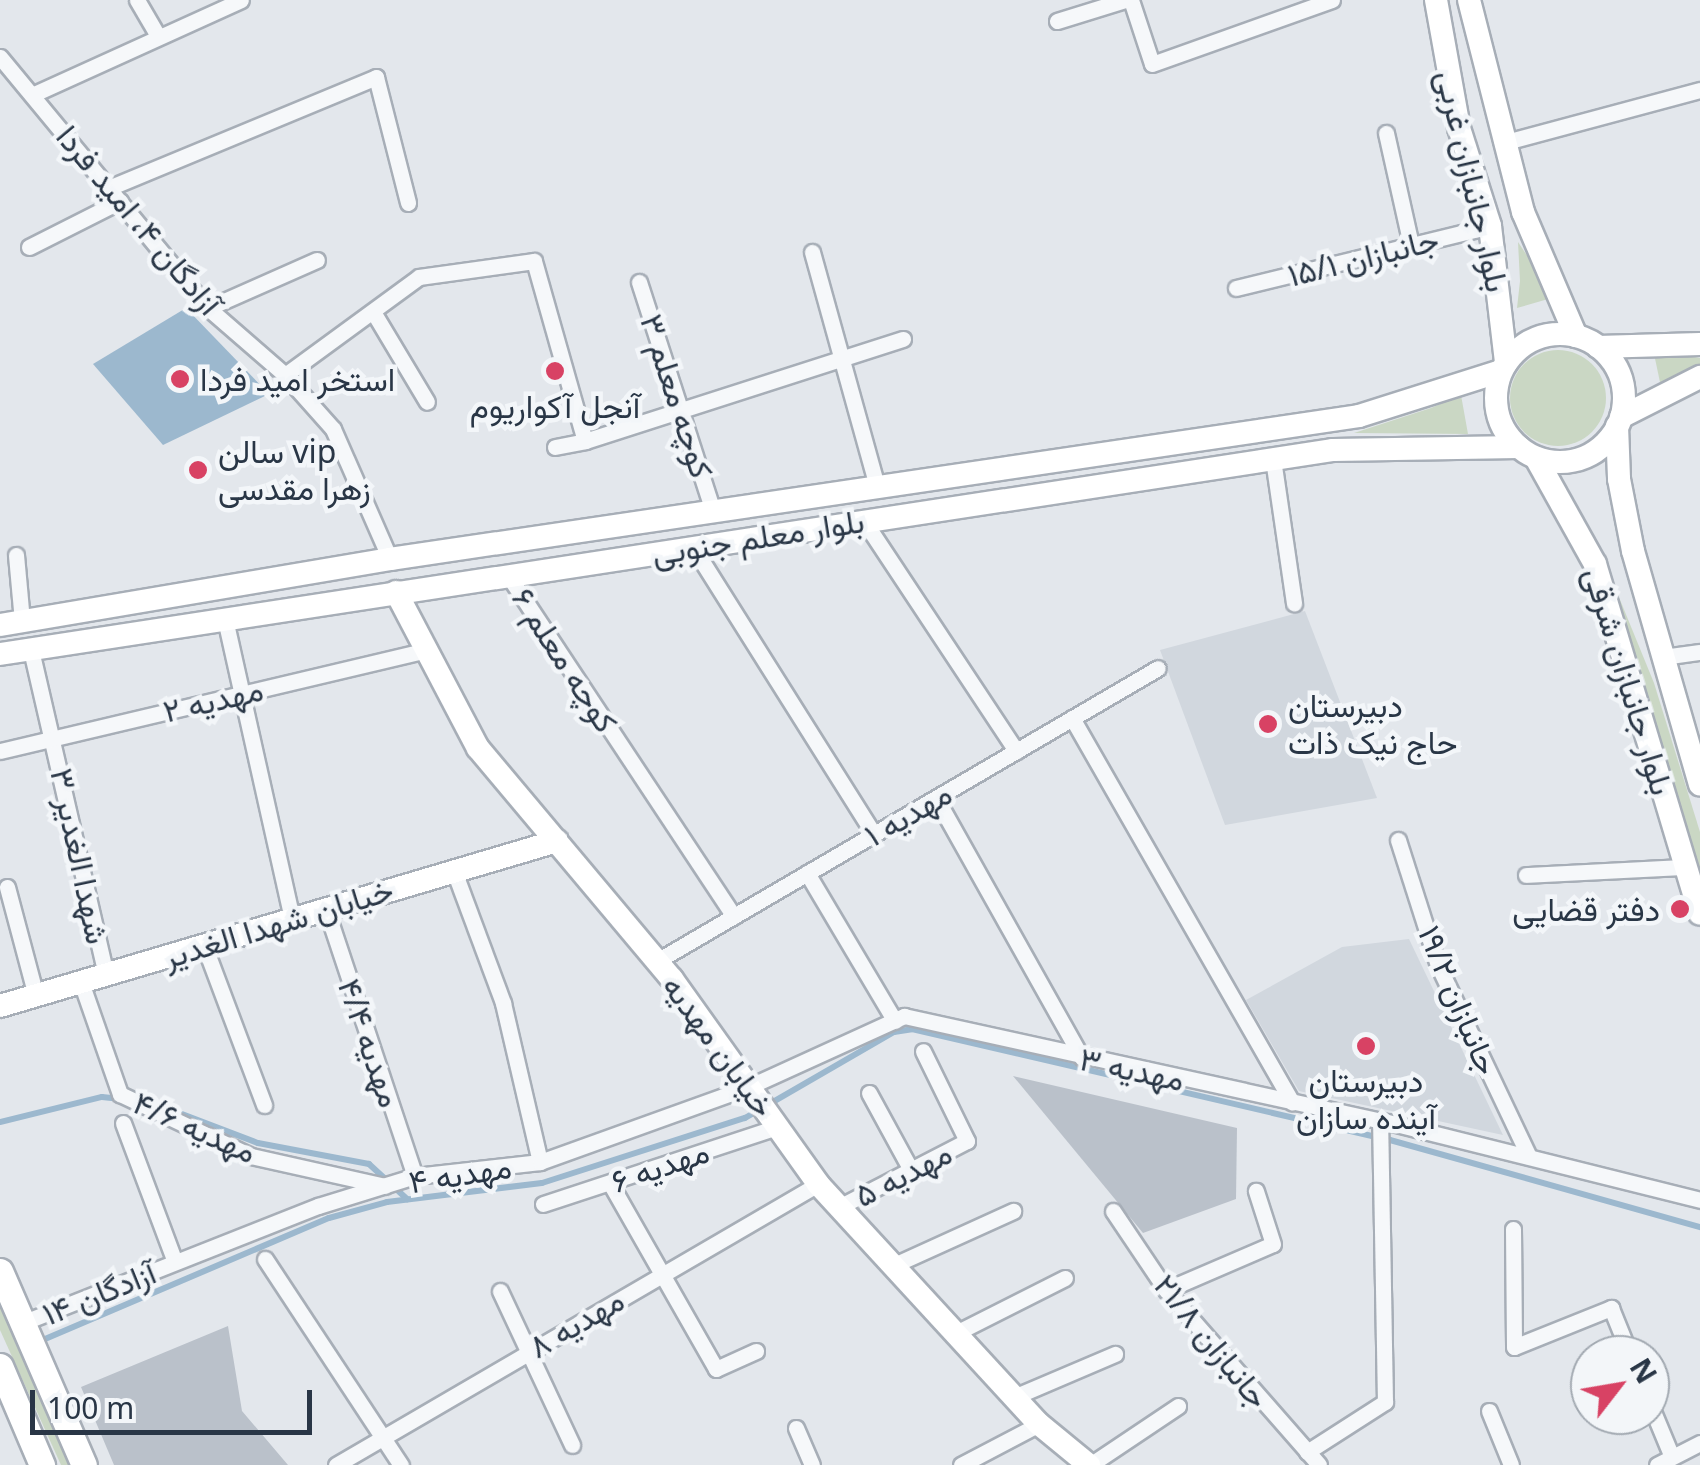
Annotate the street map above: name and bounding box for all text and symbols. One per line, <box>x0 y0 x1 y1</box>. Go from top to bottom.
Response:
street label: بلوار جانبازان غربی <box>1429 66 1517 296</box>
street label: آزادگان ۴، امید فردا <box>49 118 229 322</box>
street label: جانبازان ۱۵/۱ <box>1284 220 1442 294</box>
street label: کوچه معلم ۳ <box>632 309 722 483</box>
place label: استخر امید فردا <box>200 360 395 398</box>
marker: آنجل آکواریوم <box>544 360 566 382</box>
marker: استخر امید فردا <box>169 368 191 390</box>
place label: آنجل آکواریوم <box>470 387 640 425</box>
place label: سالن vip زهرا مقدسی <box>218 433 371 508</box>
marker: سالن vip زهرا مقدسی <box>187 459 209 481</box>
street label: بلوار معلم جنوبی <box>649 501 867 573</box>
street label: بلوار جانبازان شرقی <box>1576 563 1682 799</box>
street label: کوچه معلم ۶ <box>504 581 626 739</box>
street label: مهدیه ۲ <box>159 670 267 730</box>
place label: دبیرستان حاج نیک ذات <box>1288 687 1457 762</box>
marker: دبیرستان حاج نیک ذات <box>1257 713 1279 735</box>
street label: شهدا الغدیر ۳ <box>43 765 117 947</box>
street label: مهدیه ۱ <box>858 774 958 854</box>
street label: خیابان شهدا الغدیر <box>158 870 398 976</box>
place label: دفتر قضایی <box>1512 890 1660 928</box>
marker: دفتر قضایی <box>1669 898 1691 920</box>
street label: جانبازان ۱۹/۲ <box>1410 920 1508 1080</box>
street label: خیابان مهدیه <box>655 968 783 1124</box>
street label: مهدیه ۴/۴ <box>330 974 410 1112</box>
marker: دبیرستان آینده سازان <box>1355 1035 1377 1057</box>
street label: مهدیه ۳ <box>1076 1039 1188 1099</box>
place label: دبیرستان آینده سازان <box>1296 1062 1436 1137</box>
street label: مهدیه ۴/۶ <box>128 1083 262 1171</box>
street label: مهدیه ۶ <box>606 1131 714 1201</box>
street label: مهدیه ۵ <box>848 1133 958 1215</box>
street label: مهدیه ۴ <box>406 1147 514 1201</box>
street label: آزادگان ۱۴ <box>37 1253 161 1333</box>
street label: جانبازان ۲۱/۸ <box>1146 1266 1278 1416</box>
street label: مهدیه ۸ <box>521 1280 631 1366</box>
north arrow <box>1570 1335 1670 1435</box>
text: N <box>1622 1351 1666 1390</box>
scale bar <box>35 1370 318 1432</box>
text: 100 m <box>47 1387 134 1428</box>

